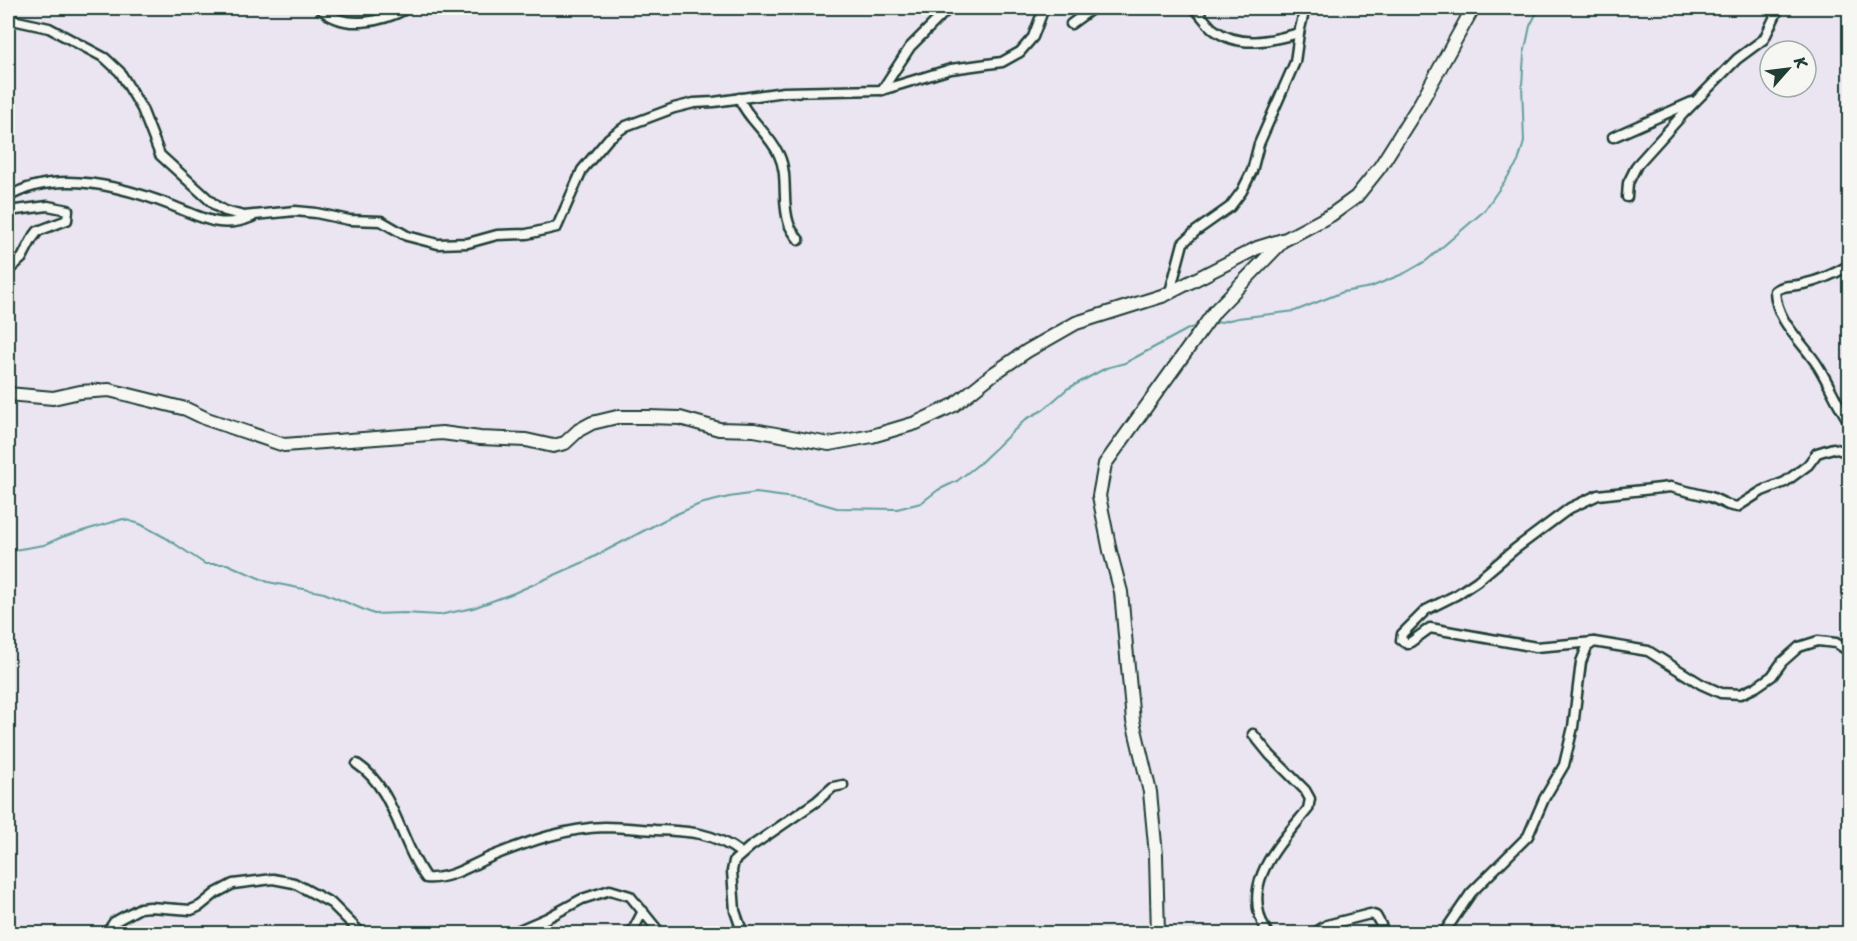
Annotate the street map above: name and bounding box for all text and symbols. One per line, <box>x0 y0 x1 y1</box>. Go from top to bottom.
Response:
north arrow <box>1758 39 1818 99</box>
text: K <box>1785 50 1816 74</box>

